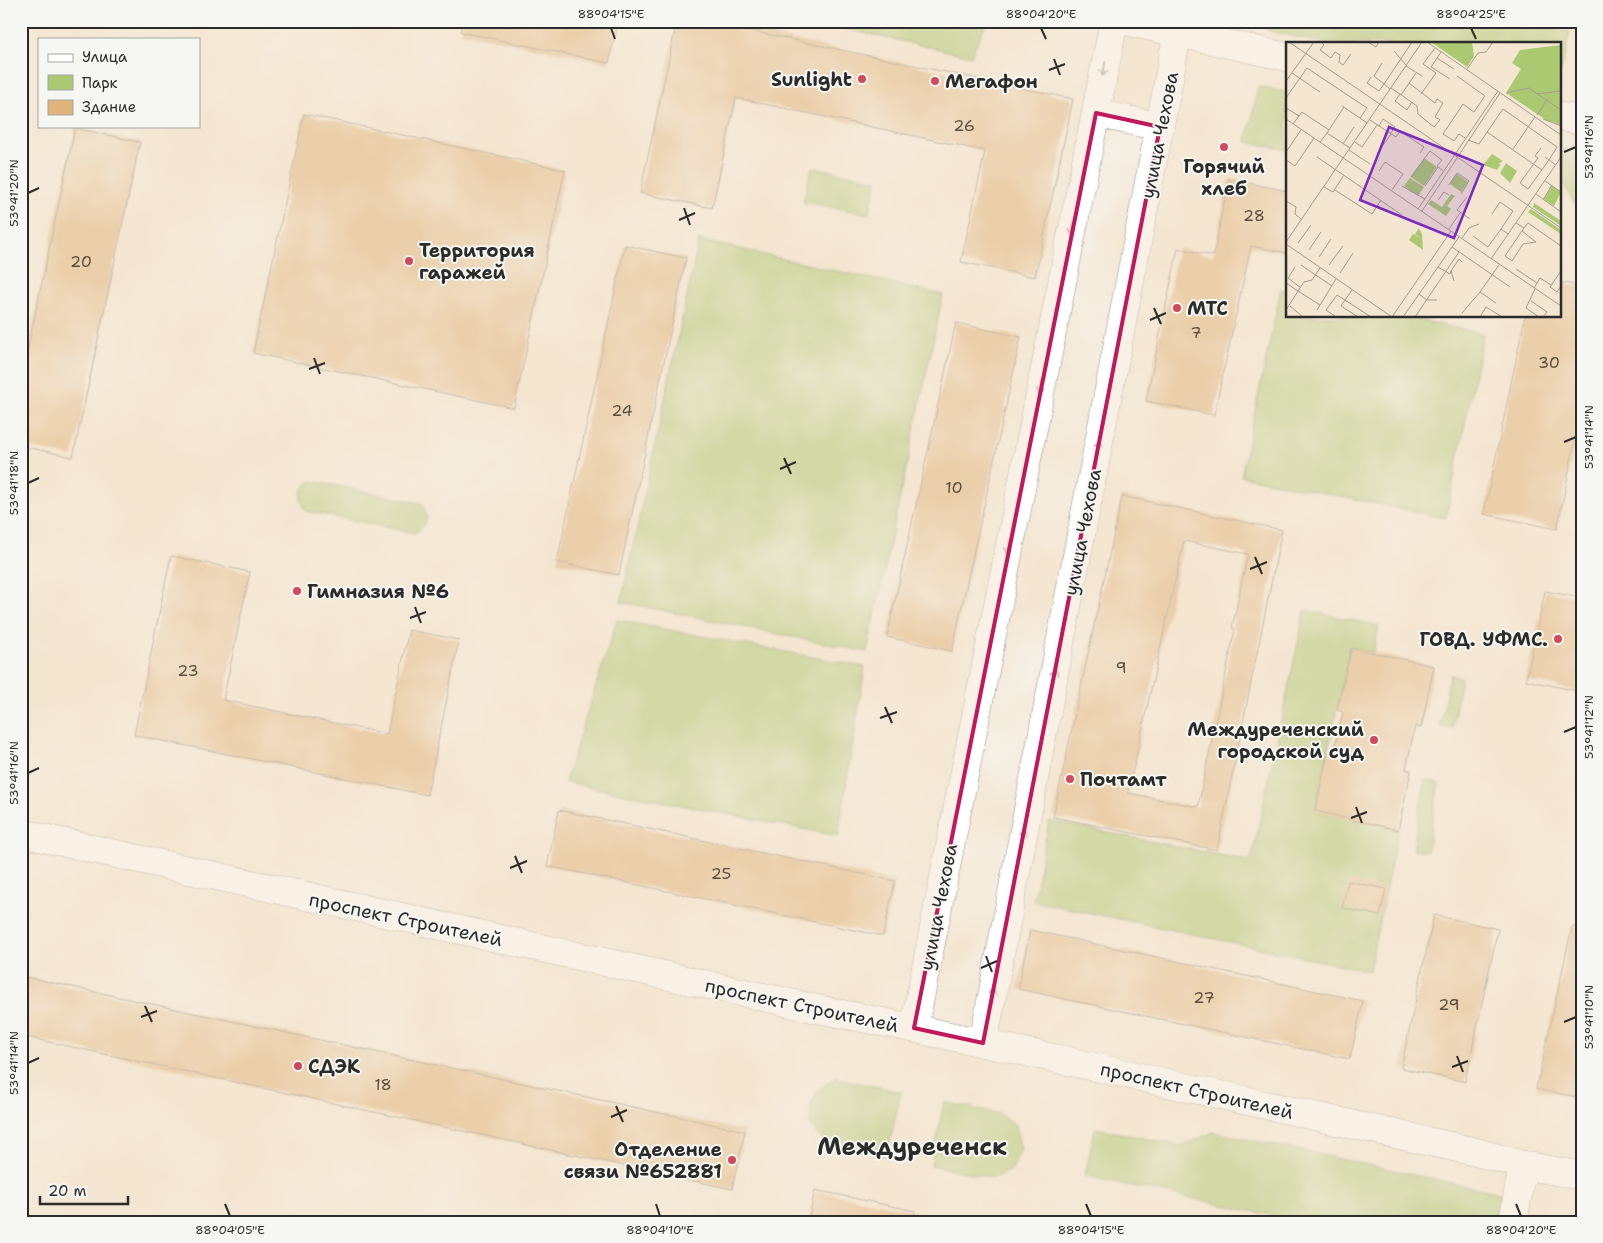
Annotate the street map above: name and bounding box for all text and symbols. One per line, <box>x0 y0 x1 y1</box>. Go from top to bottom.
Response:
text: 88°04'15"E <box>578 6 644 22</box>
text: 88°04'20"E <box>1006 6 1076 22</box>
text: 88°04'25"E <box>1436 6 1506 22</box>
legend <box>38 38 200 128</box>
inset map <box>1286 42 1560 318</box>
text: Улица <box>82 47 128 67</box>
one-way arrow <box>1099 61 1108 77</box>
place label: Sunlight <box>771 67 852 92</box>
place label: Мегафон <box>945 69 1038 94</box>
street label: улица Чехова <box>1135 69 1184 201</box>
text: Парк <box>82 73 118 93</box>
marker: Sunlight <box>856 73 868 85</box>
marker: Мегафон <box>929 75 941 87</box>
text: Здание <box>82 97 136 117</box>
house number: 26 <box>953 115 975 136</box>
text: 53°41'16"N <box>1581 115 1597 179</box>
marker: Горячий хлеб <box>1218 141 1230 153</box>
place label: Горячий хлеб <box>1183 154 1265 201</box>
text: 53°41'20"N <box>6 159 22 227</box>
house number: 28 <box>1243 205 1265 226</box>
one-way arrow <box>1067 220 1077 236</box>
place label: Территория гаражей <box>419 238 535 285</box>
house number: 20 <box>70 251 92 272</box>
marker: Территория гаражей <box>403 255 415 267</box>
place label: МТС <box>1187 296 1228 321</box>
marker: МТС <box>1171 302 1183 314</box>
house number: 7 <box>1190 322 1202 343</box>
house number: 30 <box>1538 352 1560 373</box>
one-way arrow <box>1036 379 1045 395</box>
house number: 24 <box>611 400 633 421</box>
text: 53°41'14"N <box>1581 405 1597 469</box>
one-way arrow <box>1094 441 1103 457</box>
text: 53°41'18"N <box>6 451 22 515</box>
street label: улица Чехова <box>1058 466 1107 598</box>
house number: 10 <box>945 477 963 498</box>
one-way arrow <box>1004 539 1014 555</box>
place label: Гимназия №6 <box>307 579 449 604</box>
marker: Гимназия №6 <box>291 585 303 597</box>
place label: ГОВД. УФМС. <box>1420 627 1548 652</box>
marker: ГОВД. УФМС. <box>1552 633 1564 645</box>
house number: 9 <box>1115 657 1127 678</box>
house number: 23 <box>177 660 199 681</box>
one-way arrow <box>1050 669 1059 685</box>
text: 53°41'12"N <box>1581 695 1597 759</box>
place label: Междуреченский городской суд <box>1187 717 1365 764</box>
marker: Междуреченский городской суд <box>1368 734 1380 746</box>
text: 53°41'16"N <box>6 741 22 805</box>
place label: Почтамт <box>1080 767 1167 792</box>
marker: Почтамт <box>1064 773 1076 785</box>
one-way arrow <box>1019 828 1029 844</box>
street label: улица Чехова <box>914 841 963 973</box>
house number: 25 <box>711 863 731 884</box>
street label: проспект Строителей <box>307 887 505 952</box>
street label: проспект Строителей <box>703 973 901 1038</box>
text: 53°41'10"N <box>1581 985 1597 1049</box>
house number: 27 <box>1193 987 1215 1008</box>
one-way arrow <box>988 988 998 1004</box>
house number: 29 <box>1438 994 1460 1015</box>
text: 53°41'14"N <box>6 1031 22 1095</box>
place label: СДЭК <box>308 1054 360 1079</box>
street label: проспект Строителей <box>1098 1056 1296 1125</box>
marker: СДЭК <box>292 1060 304 1072</box>
house number: 18 <box>374 1074 392 1095</box>
district label: Междуреченск <box>817 1131 1007 1163</box>
place label: Отделение связи №652881 <box>564 1137 722 1184</box>
marker: Отделение связи №652881 <box>726 1154 738 1166</box>
scale bar <box>40 1173 128 1205</box>
text: 20 m <box>48 1181 87 1201</box>
text: 88°04'05"E <box>195 1222 265 1238</box>
text: 88°04'10"E <box>626 1222 694 1238</box>
text: 88°04'15"E <box>1058 1222 1124 1238</box>
text: 88°04'20"E <box>1486 1222 1556 1238</box>

